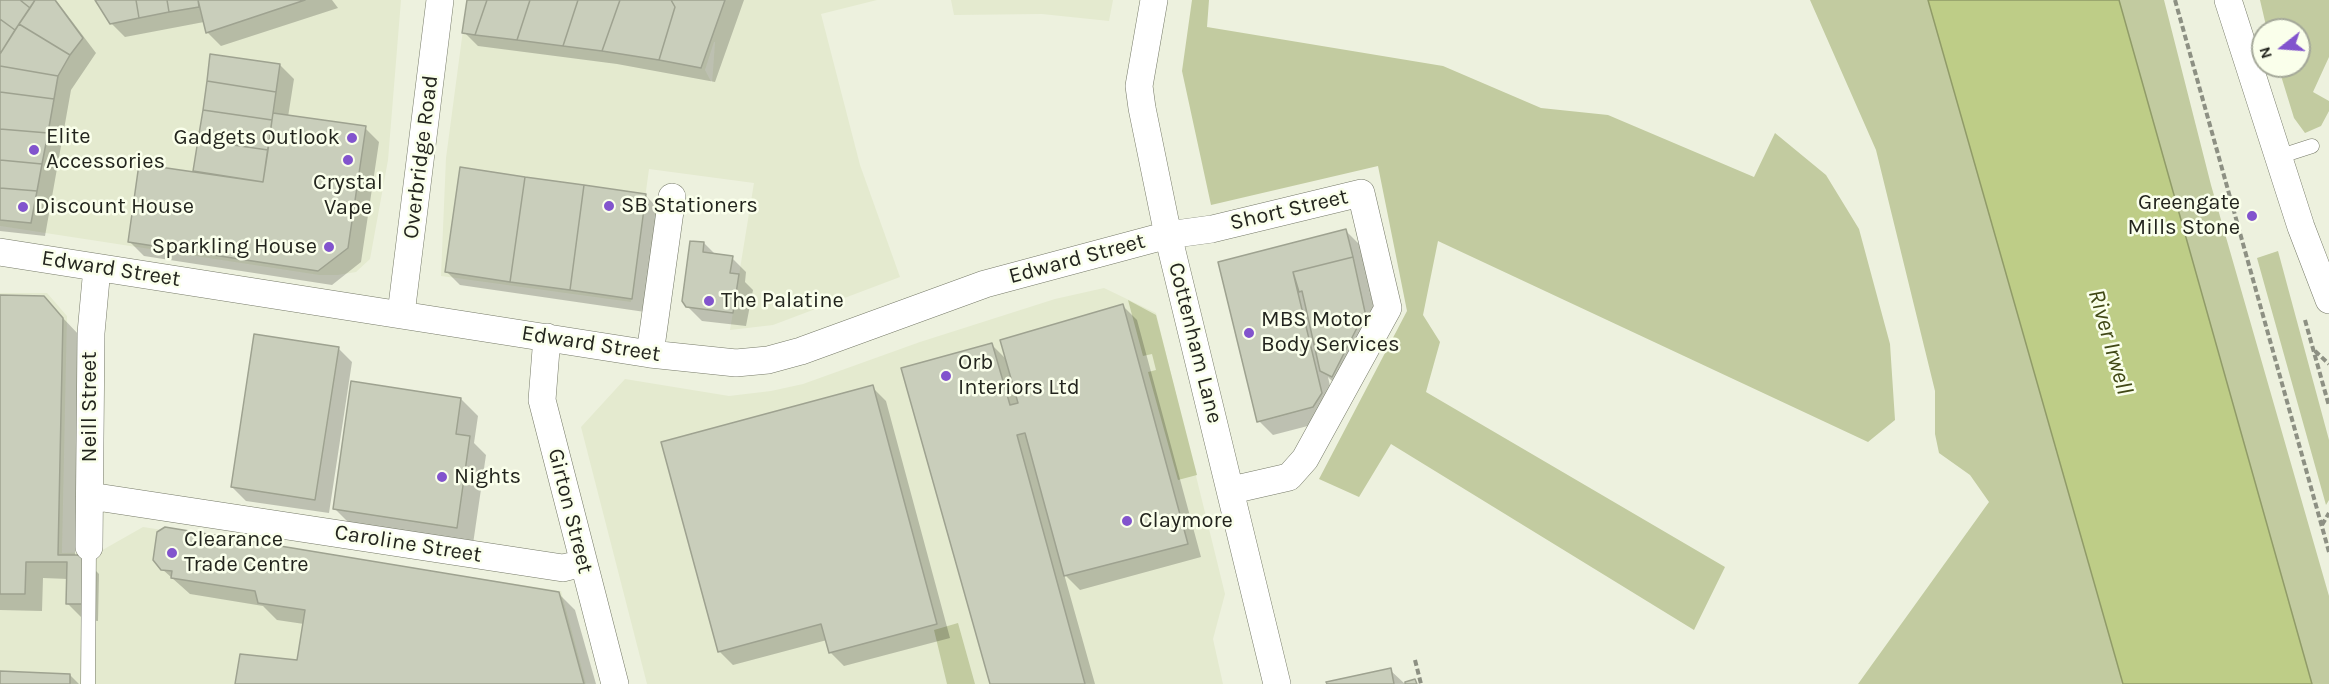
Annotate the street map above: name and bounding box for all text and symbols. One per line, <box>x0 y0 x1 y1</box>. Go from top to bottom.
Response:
north arrow <box>2251 18 2311 78</box>
text: N <box>2254 45 2276 61</box>
street label: Overbridge Road <box>398 74 444 240</box>
place label: Elite Accessories <box>46 124 165 176</box>
place label: Gadgets Outlook <box>174 125 340 151</box>
marker: Gadgets Outlook <box>345 131 359 145</box>
marker: Elite Accessories <box>27 143 41 157</box>
marker: Crystal Vape <box>341 153 355 167</box>
place label: Crystal Vape <box>313 170 383 222</box>
street label: Short Street <box>1227 184 1351 236</box>
place label: Greengate Mills Stone <box>2128 190 2240 242</box>
place label: SB Stationers <box>621 193 758 219</box>
place label: Discount House <box>35 194 194 220</box>
marker: SB Stationers <box>602 199 616 213</box>
marker: Discount House <box>16 200 30 214</box>
marker: Greengate Mills Stone <box>2245 209 2259 223</box>
street label: Edward Street <box>1006 228 1148 290</box>
place label: Sparkling House <box>152 234 317 260</box>
marker: Sparkling House <box>322 240 336 254</box>
street label: Edward Street <box>40 245 182 293</box>
street label: Cottenham Lane <box>1162 260 1228 426</box>
water label: River Irwell <box>2081 286 2139 398</box>
place label: The Palatine <box>721 288 844 314</box>
marker: The Palatine <box>702 294 716 308</box>
place label: MBS Motor Body Services <box>1261 307 1400 358</box>
street label: Edward Street <box>520 320 662 368</box>
marker: MBS Motor Body Services <box>1242 326 1256 340</box>
place label: Orb Interiors Ltd <box>958 350 1080 402</box>
street label: Neill Street <box>77 352 103 462</box>
marker: Orb Interiors Ltd <box>939 369 953 383</box>
street label: Girton Street <box>542 446 598 576</box>
place label: Nights <box>454 464 521 490</box>
marker: Nights <box>435 470 449 484</box>
place label: Claymore <box>1139 508 1233 534</box>
marker: Claymore <box>1120 514 1134 528</box>
street label: Caroline Street <box>333 519 483 569</box>
place label: Clearance Trade Centre <box>184 527 309 578</box>
marker: Clearance Trade Centre <box>165 546 179 560</box>

